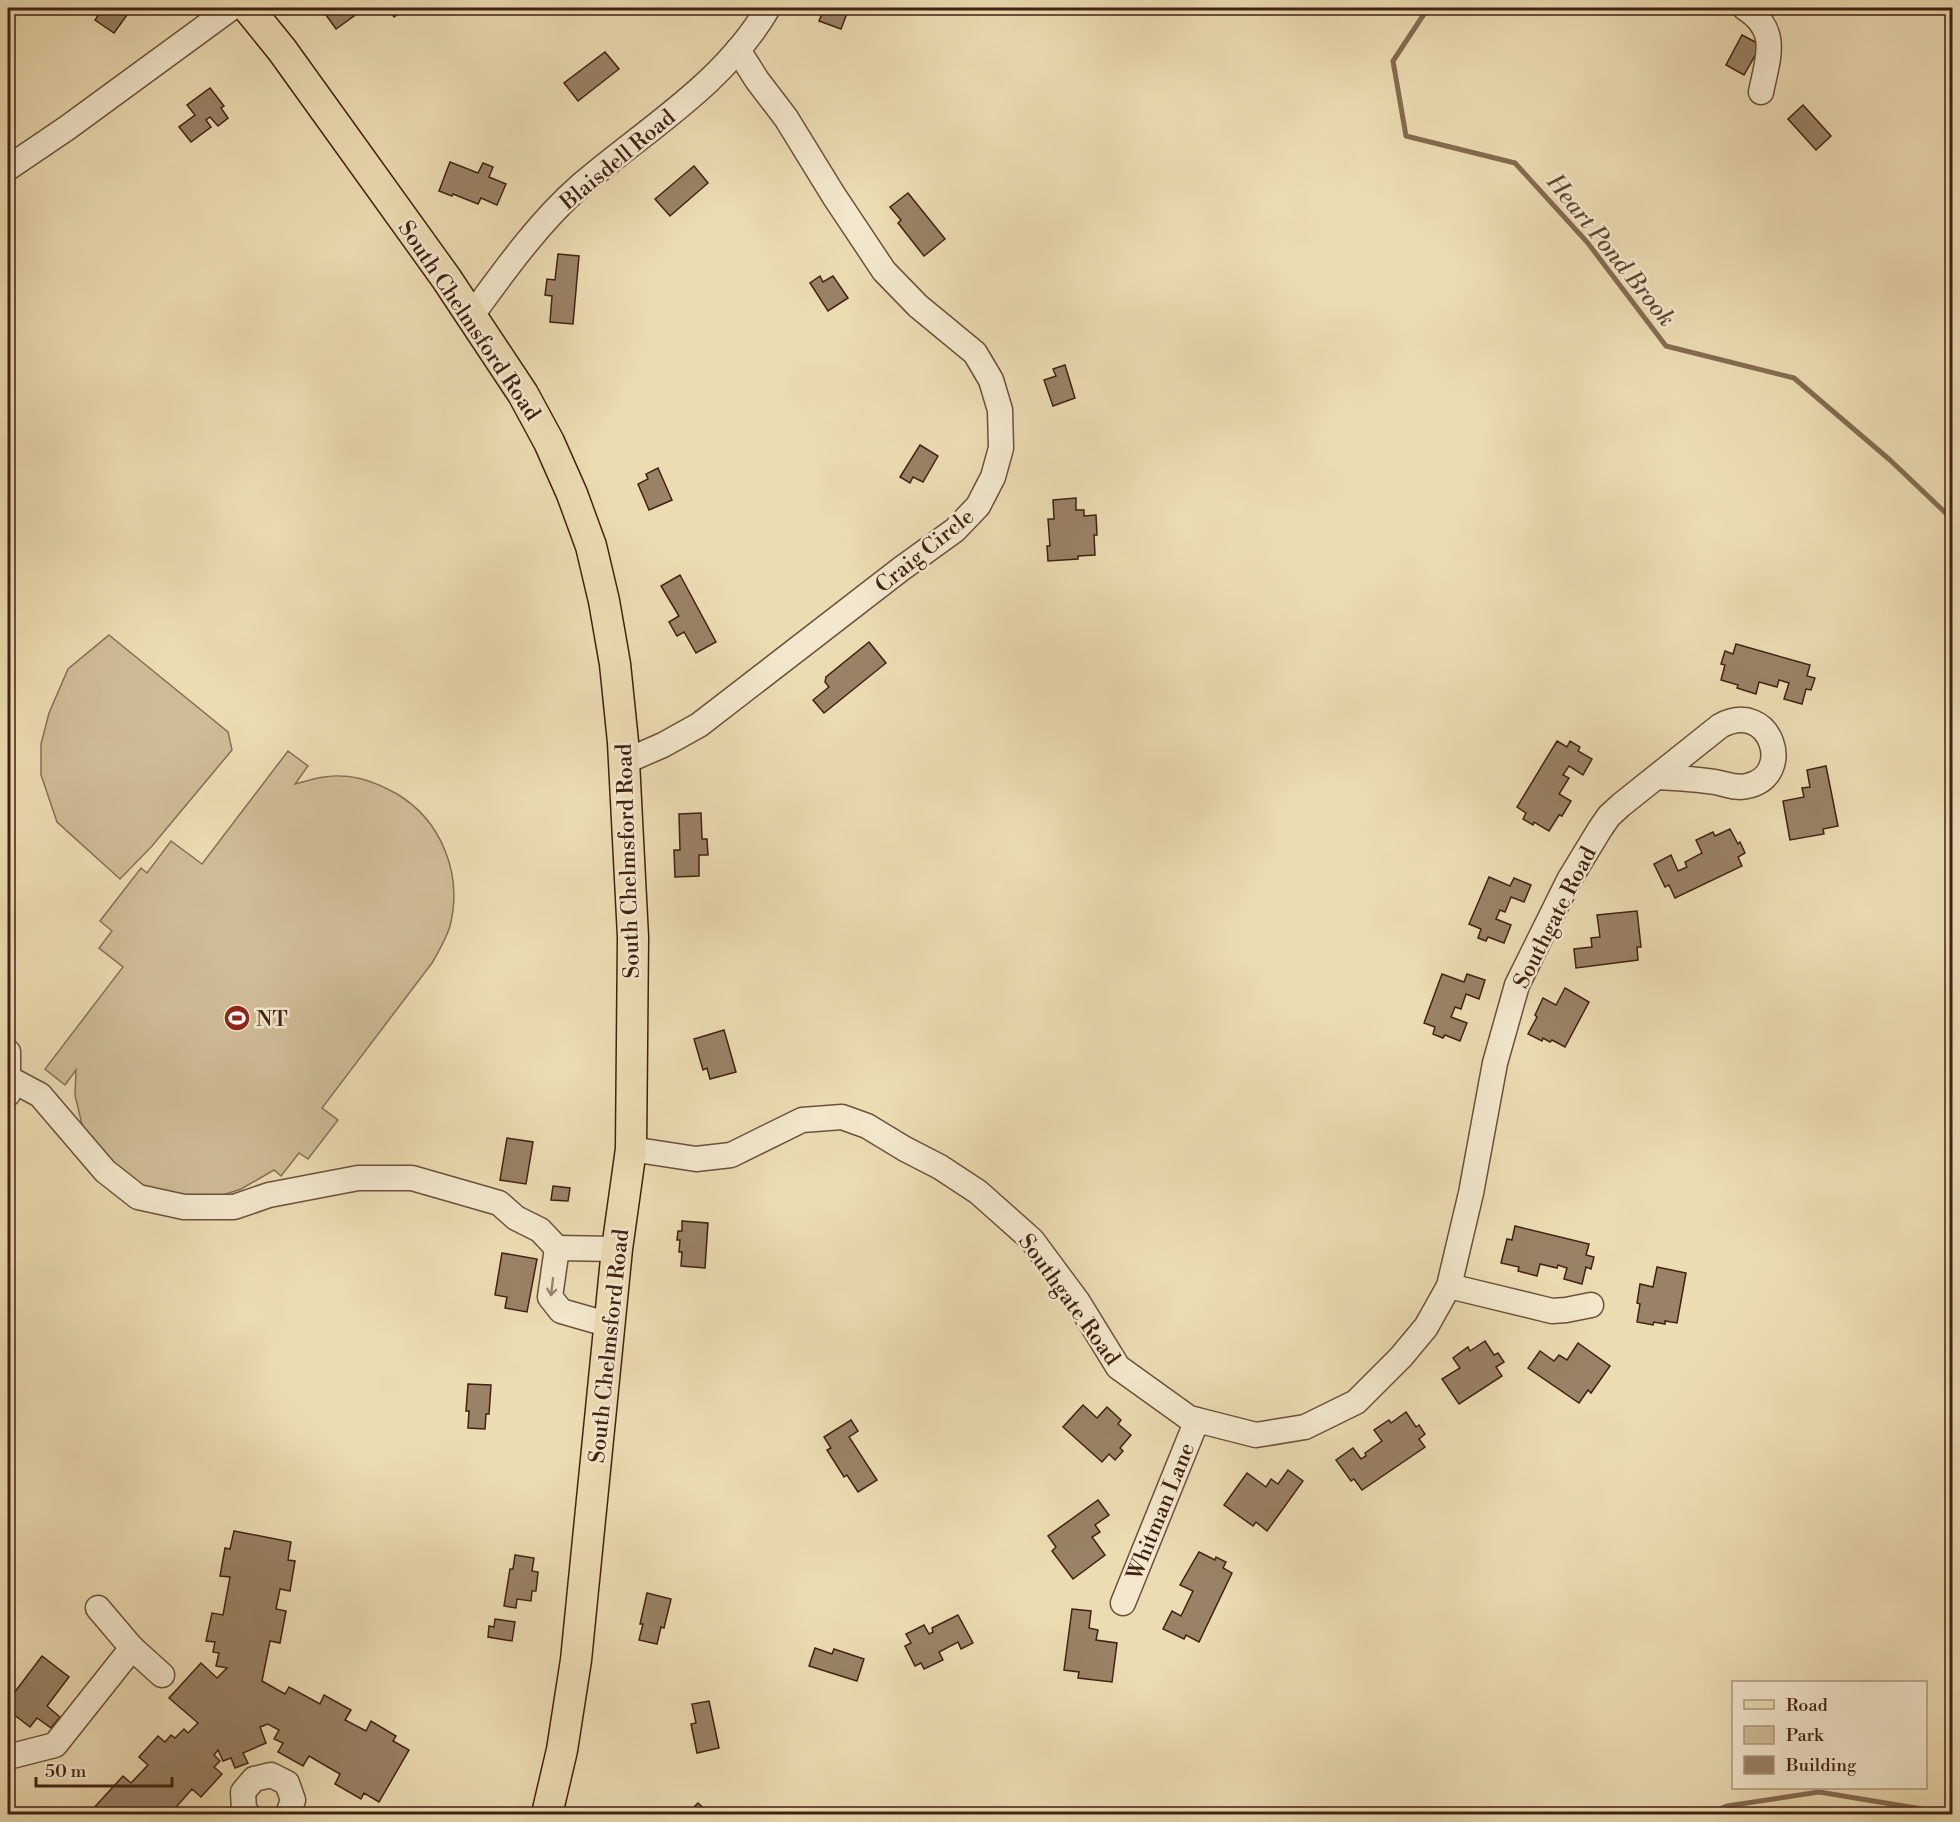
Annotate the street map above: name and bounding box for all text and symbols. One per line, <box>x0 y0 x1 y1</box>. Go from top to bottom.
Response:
street label: Blaisdell Road <box>554 104 681 217</box>
water label: Heart Pond Brook <box>1539 167 1681 333</box>
street label: South Chelmsford Road <box>392 216 546 426</box>
street label: Craig Circle <box>870 503 980 599</box>
street label: South Chelmsford Road <box>611 742 646 979</box>
street label: Southgate Road <box>1508 842 1603 993</box>
sports icon: NT <box>222 1003 252 1033</box>
place label: NT <box>256 1006 288 1033</box>
street label: South Chelmsford Road <box>584 1227 635 1465</box>
street label: Southgate Road <box>1012 1229 1126 1371</box>
one-way arrow <box>546 1277 557 1297</box>
street label: Whitman Lane <box>1121 1439 1201 1585</box>
legend <box>1732 1681 1927 1789</box>
text: Road <box>1786 1694 1829 1717</box>
text: Park <box>1786 1724 1825 1747</box>
scale bar <box>36 1750 172 1788</box>
text: Building <box>1785 1754 1857 1777</box>
text: 50 m <box>45 1760 87 1783</box>

